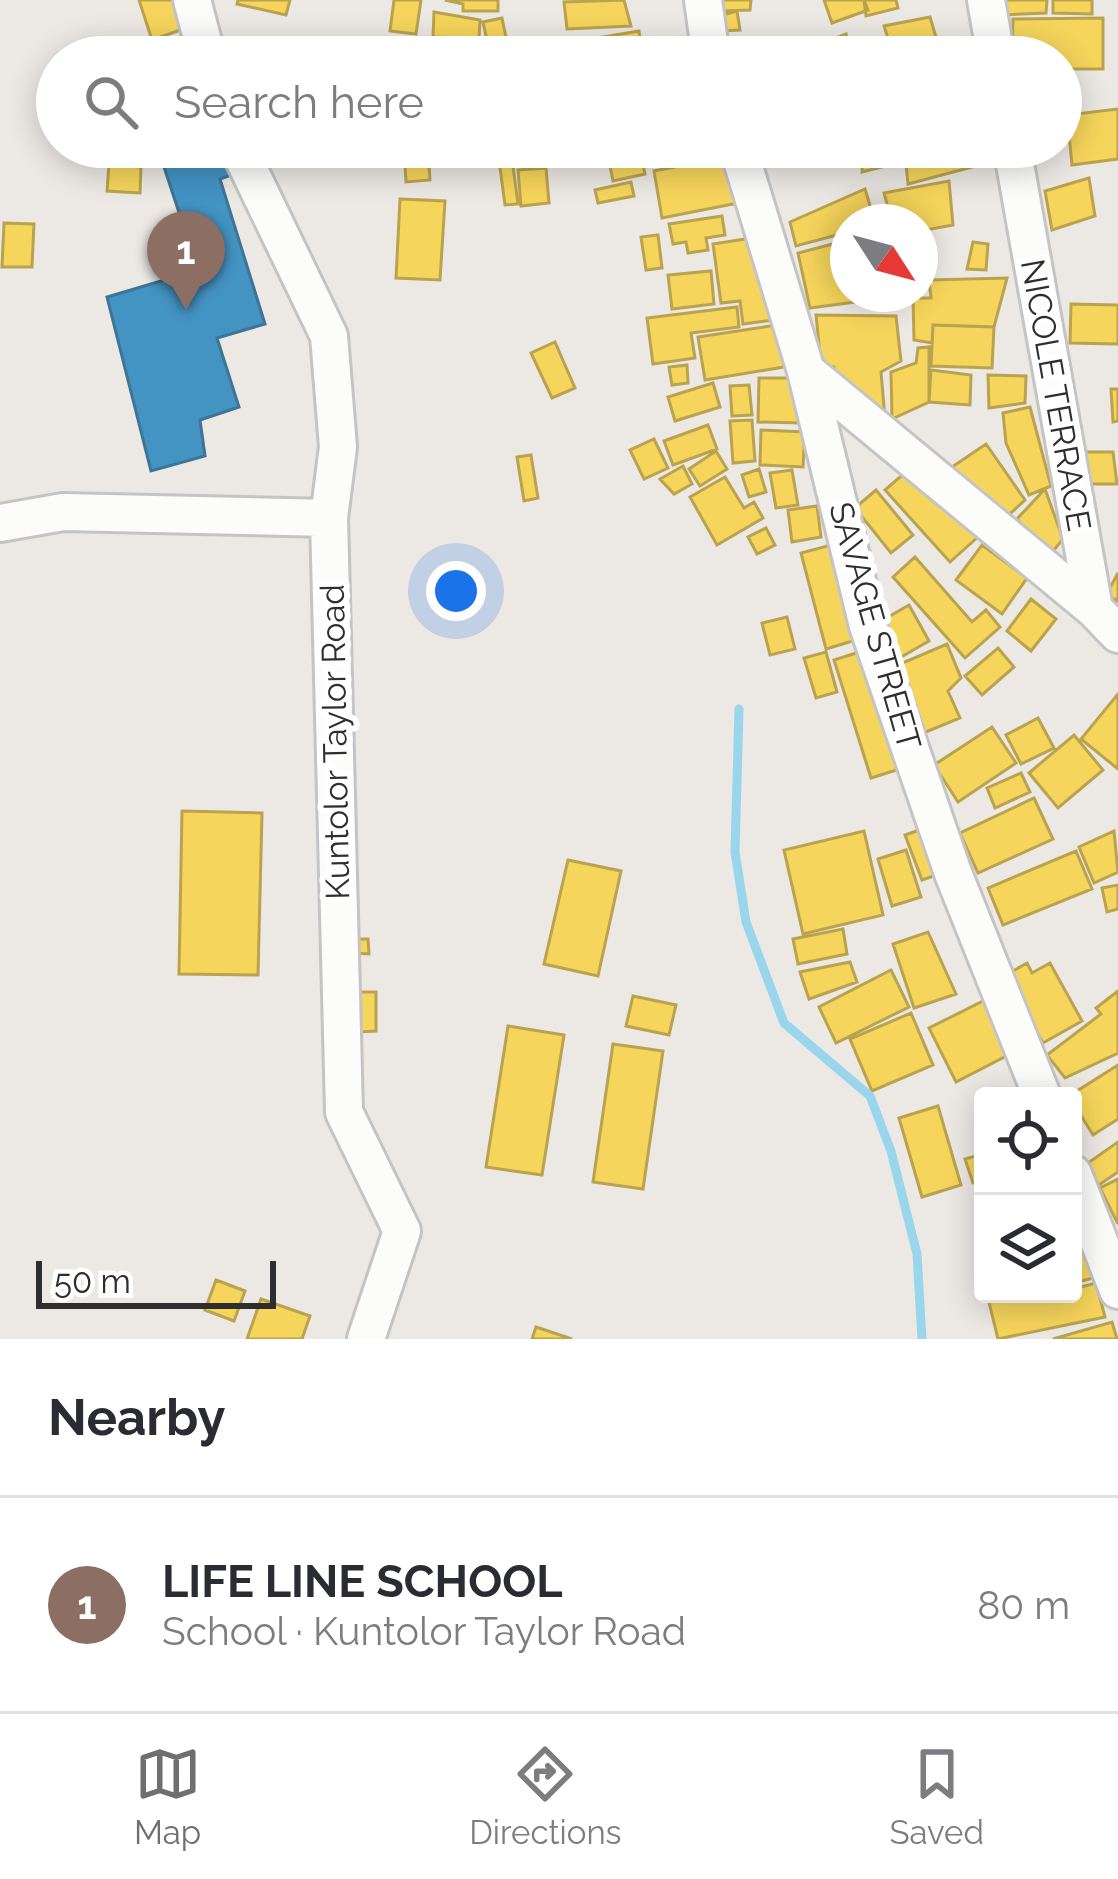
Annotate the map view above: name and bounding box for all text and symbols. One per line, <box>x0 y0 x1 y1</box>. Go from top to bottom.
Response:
search box <box>36 36 1082 168</box>
icon: search <box>78 69 144 135</box>
text: Search here <box>174 76 424 129</box>
north arrow <box>830 204 938 312</box>
pin: 1 <box>147 211 225 310</box>
street label: NICOLE TERRACE <box>1013 256 1099 534</box>
street label: SAVAGE STREET <box>821 498 929 754</box>
your location <box>426 561 486 621</box>
street label: Kuntolor Taylor Road <box>313 584 357 900</box>
map controls <box>974 1087 1082 1303</box>
button: locate <box>974 1087 1082 1195</box>
button: layers <box>974 1195 1082 1303</box>
scale bar <box>36 1255 276 1308</box>
text: 50 m <box>54 1262 131 1301</box>
text: Nearby <box>48 1387 225 1447</box>
text: LIFE LINE SCHOOL <box>162 1555 562 1608</box>
text: 1 <box>77 1582 97 1628</box>
text: 80 m <box>977 1582 1070 1628</box>
text: School · Kuntolor Taylor Road <box>162 1608 686 1654</box>
tab: Map <box>134 1741 201 1852</box>
tab: Directions <box>469 1741 622 1852</box>
tab: Saved <box>890 1741 984 1852</box>

